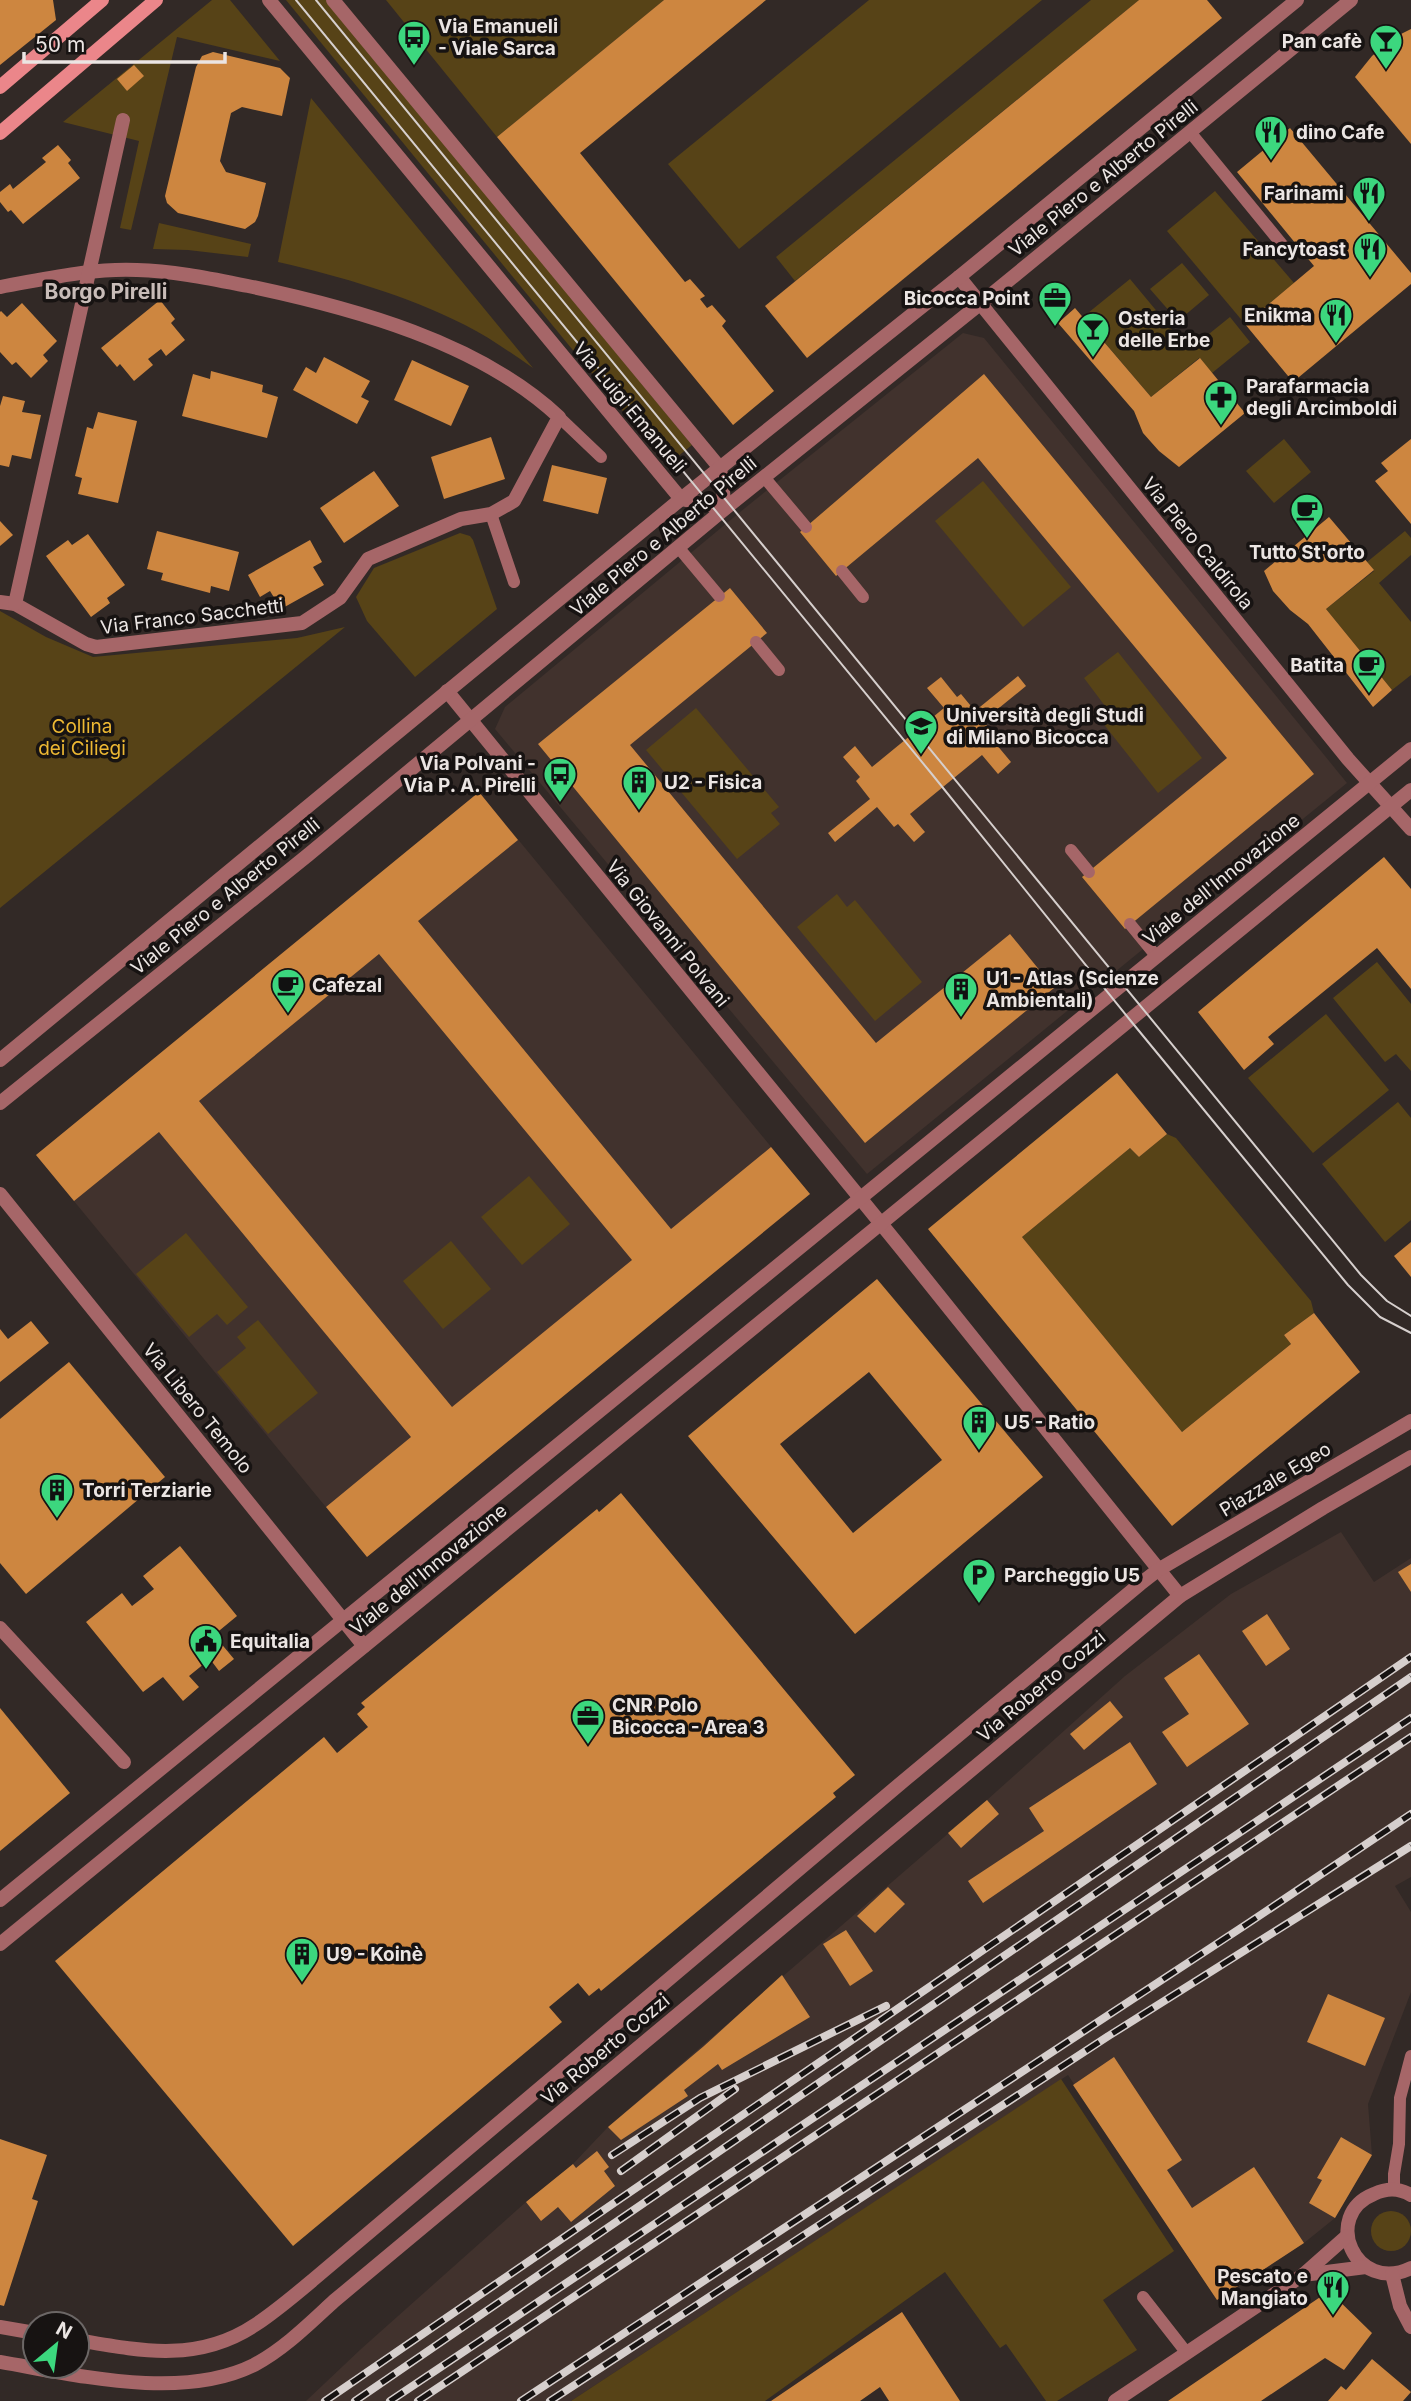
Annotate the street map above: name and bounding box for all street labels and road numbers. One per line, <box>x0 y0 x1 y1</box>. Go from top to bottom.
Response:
street label: Viale Piero e Alberto Pirelli <box>1004 95 1202 262</box>
street label: Via Luigi Emanueli <box>568 337 691 477</box>
street label: Viale Piero e Alberto Pirelli <box>565 452 761 621</box>
street label: Via Piero Caldirola <box>1137 472 1258 614</box>
street label: Via Franco Sacchetti <box>99 594 285 639</box>
street label: Viale dell'Innovazione <box>1138 809 1305 950</box>
street label: Viale Piero e Alberto Pirelli <box>126 813 324 980</box>
street label: Via Giovanni Polvani <box>601 855 734 1011</box>
street label: Via Libero Temolo <box>138 1338 257 1478</box>
street label: Piazzale Egeo <box>1215 1437 1335 1522</box>
street label: Viale dell'Innovazione <box>345 1499 512 1640</box>
street label: Via Roberto Cozzi <box>972 1626 1110 1747</box>
street label: Via Roberto Cozzi <box>536 1989 674 2110</box>

